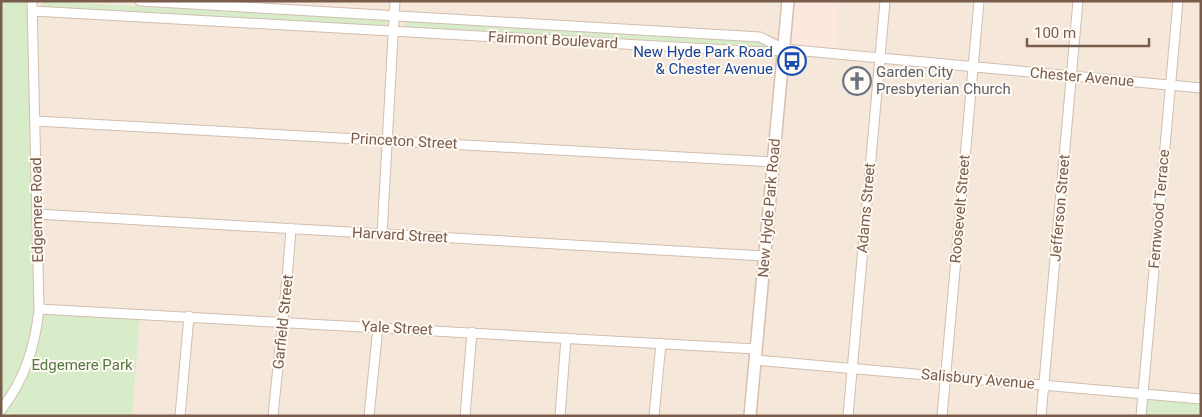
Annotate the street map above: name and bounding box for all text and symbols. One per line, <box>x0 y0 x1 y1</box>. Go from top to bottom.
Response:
scale bar <box>1027 15 1150 47</box>
text: 100 m <box>1034 24 1076 42</box>
street label: Fairmont Boulevard <box>488 28 618 52</box>
place label: New Hyde Park Road & Chester Avenue <box>633 43 773 78</box>
bus stop icon: New Hyde Park Road & Chester Avenue <box>777 46 807 76</box>
place label: Garden City Presbyterian Church <box>876 63 1011 98</box>
street label: Chester Avenue <box>1029 63 1135 91</box>
church icon: Garden City Presbyterian Church <box>842 66 872 96</box>
street label: Princeton Street <box>350 129 458 153</box>
street label: New Hyde Park Road <box>754 138 784 278</box>
street label: Fernwood Terrace <box>1145 149 1173 269</box>
street label: Roosevelt Street <box>946 154 974 264</box>
street label: Jefferson Street <box>1046 154 1074 262</box>
street label: Edgemere Road <box>27 157 47 263</box>
street label: Adams Street <box>853 162 879 254</box>
street label: Harvard Street <box>352 223 449 247</box>
street label: Garfield Street <box>269 274 297 370</box>
street label: Yale Street <box>361 317 433 339</box>
park label: Edgemere Park <box>31 356 133 374</box>
street label: Salisbury Avenue <box>920 365 1036 393</box>

